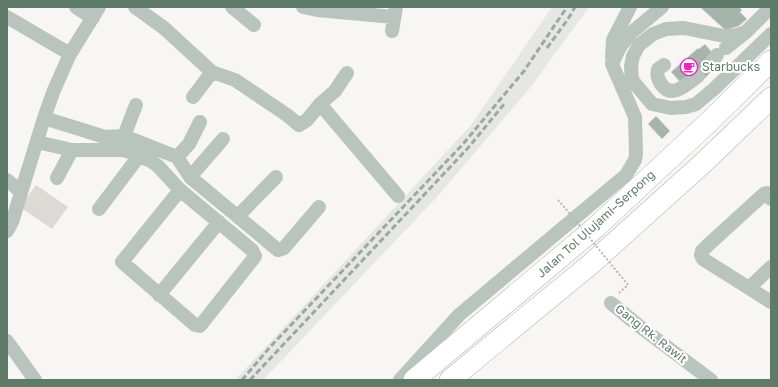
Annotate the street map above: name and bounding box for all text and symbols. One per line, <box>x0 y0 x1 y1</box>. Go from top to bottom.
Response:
cafe icon: Starbucks <box>679 57 699 77</box>
place label: Starbucks <box>702 59 760 74</box>
street label: Jalan Tol Ulujami–Serpong <box>534 167 658 281</box>
street label: Gang Rk. Rawit <box>612 301 690 366</box>

